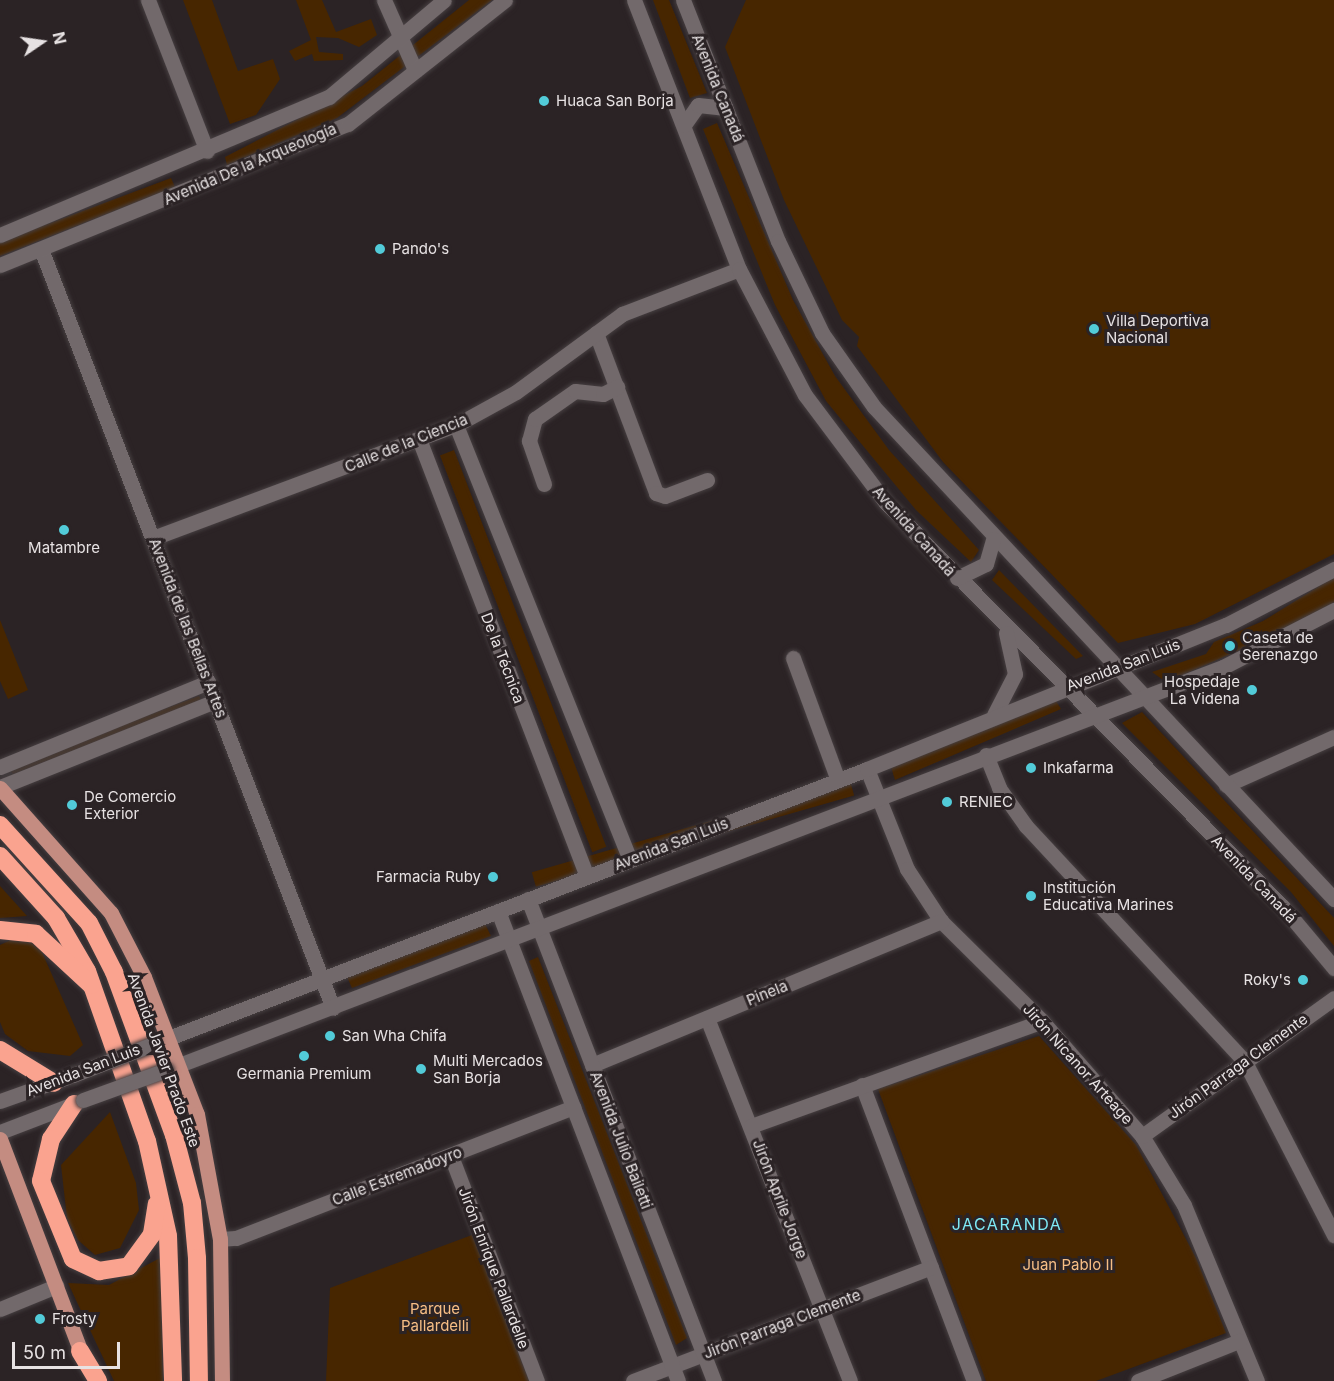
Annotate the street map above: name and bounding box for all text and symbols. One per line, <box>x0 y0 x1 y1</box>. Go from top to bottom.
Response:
north arrow <box>12 12 72 72</box>
text: N <box>48 30 71 46</box>
street label: Avenida Canadá <box>688 31 748 145</box>
place label: Huaca San Borja <box>556 92 674 110</box>
marker: Huaca San Borja <box>537 94 551 108</box>
street label: Avenida De la Arqueología <box>161 119 339 209</box>
place label: Pando's <box>392 240 449 258</box>
marker: Pando's <box>373 242 387 256</box>
place label: Villa Deportiva Nacional <box>1106 311 1209 346</box>
marker: Villa Deportiva Nacional <box>1087 322 1101 336</box>
street label: Calle de la Ciencia <box>342 410 470 476</box>
street label: Avenida Canadá <box>869 482 959 580</box>
marker: Matambre <box>57 523 71 537</box>
street label: Avenida de las Bellas Artes <box>145 536 231 720</box>
place label: Matambre <box>28 539 100 557</box>
street label: De la Técnica <box>477 610 529 706</box>
place label: Caseta de Serenazgo <box>1242 628 1318 663</box>
street label: Avenida San Luis <box>1063 635 1183 695</box>
marker: Caseta de Serenazgo <box>1223 639 1237 653</box>
place label: Hospedaje La Videna <box>1164 672 1240 707</box>
marker: Hospedaje La Videna <box>1245 683 1259 697</box>
place label: Inkafarma <box>1043 759 1114 777</box>
marker: Inkafarma <box>1024 761 1038 775</box>
place label: De Comercio Exterior <box>84 787 176 822</box>
place label: RENIEC <box>959 793 1013 811</box>
marker: RENIEC <box>940 795 954 809</box>
marker: De Comercio Exterior <box>65 798 79 812</box>
street label: Avenida San Luis <box>611 814 731 874</box>
street label: Avenida Canadá <box>1208 831 1300 927</box>
place label: Farmacia Ruby <box>376 868 481 886</box>
marker: Farmacia Ruby <box>486 870 500 884</box>
place label: Institución Educativa Marines <box>1043 878 1174 913</box>
marker: Institución Educativa Marines <box>1024 889 1038 903</box>
street label: Avenida Javier Prado Este <box>124 970 204 1150</box>
place label: Roky's <box>1243 971 1291 989</box>
marker: Roky's <box>1296 973 1310 987</box>
street label: Pinela <box>744 977 790 1009</box>
street label: Jirón Nicanor Arteage <box>1019 1000 1137 1128</box>
street label: Jirón Parraga Clemente <box>1165 1010 1311 1122</box>
place label: San Wha Chifa <box>342 1027 447 1045</box>
marker: San Wha Chifa <box>323 1029 337 1043</box>
street label: Avenida San Luis <box>23 1040 143 1100</box>
marker: Germania Premium <box>297 1049 311 1063</box>
place label: Multi Mercados San Borja <box>433 1051 543 1086</box>
marker: Multi Mercados San Borja <box>414 1062 428 1076</box>
place label: Germania Premium <box>236 1065 372 1083</box>
street label: Avenida Julio Bailetti <box>586 1069 656 1211</box>
street label: Jirón Aprile Jorge <box>749 1137 811 1261</box>
street label: Calle Estremadoyro <box>329 1143 465 1209</box>
street label: Jirón Enrique Pallardelle <box>455 1185 533 1351</box>
district label: JACARANDA <box>952 1214 1062 1234</box>
park label: Juan Pablo II <box>1022 1256 1114 1274</box>
street label: Jirón Parraga Clemente <box>701 1286 863 1362</box>
park label: Parque Pallardelli <box>401 1299 469 1334</box>
place label: Frosty <box>52 1310 96 1328</box>
marker: Frosty <box>33 1312 47 1326</box>
scale bar <box>15 1330 123 1368</box>
text: 50 m <box>23 1342 66 1363</box>

